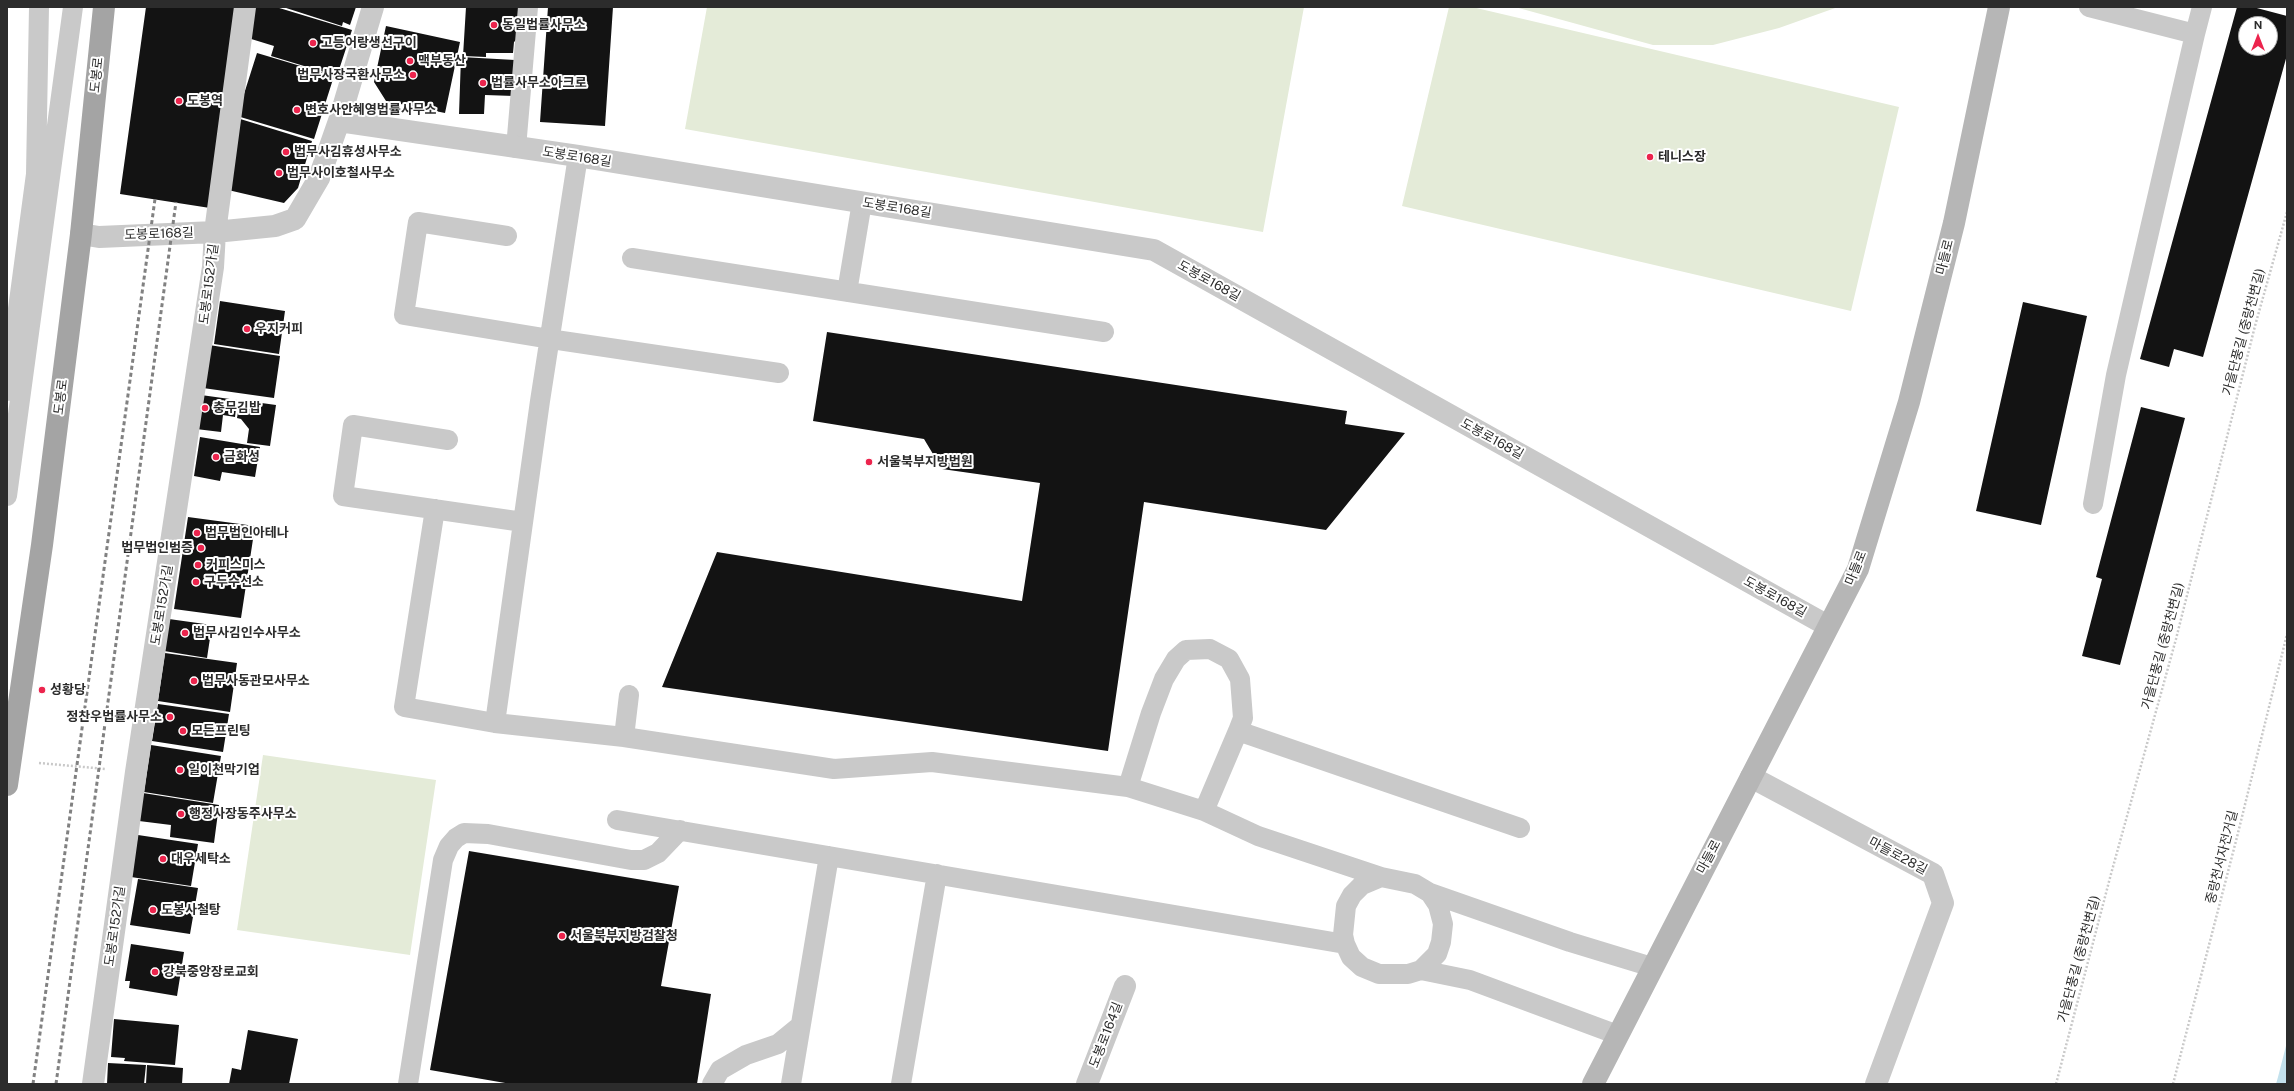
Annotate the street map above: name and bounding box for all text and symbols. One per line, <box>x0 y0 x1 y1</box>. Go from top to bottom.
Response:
north arrow <box>2238 16 2278 56</box>
place label: 동일법률사무소 <box>502 17 586 33</box>
text: N <box>2254 19 2262 31</box>
marker: 동일법률사무소 <box>489 20 499 30</box>
place label: 고등어랑생선구이 <box>321 35 417 51</box>
marker: 고등어랑생선구이 <box>308 38 318 48</box>
place label: 맥부동산 <box>418 53 466 69</box>
street label: 도봉로 <box>87 56 107 94</box>
marker: 맥부동산 <box>405 56 415 66</box>
place label: 법무사장국환사무소 <box>297 67 405 83</box>
marker: 법무사장국환사무소 <box>408 70 418 80</box>
place label: 법률사무소아크로 <box>491 75 587 91</box>
marker: 법률사무소아크로 <box>478 78 488 88</box>
place label: 도봉역 <box>187 93 223 109</box>
marker: 도봉역 <box>174 96 184 106</box>
place label: 변호사안혜영법률사무소 <box>305 102 437 118</box>
marker: 변호사안혜영법률사무소 <box>292 105 302 115</box>
place label: 법무사김휴성사무소 <box>294 144 402 160</box>
street label: 도봉로168길 <box>541 144 613 170</box>
marker: 법무사김휴성사무소 <box>281 147 291 157</box>
place label: 테니스장 <box>1658 149 1706 165</box>
marker: 테니스장 <box>1645 152 1655 162</box>
place label: 법무사이호철사무소 <box>287 165 395 181</box>
marker: 법무사이호철사무소 <box>274 168 284 178</box>
street label: 도봉로168길 <box>861 195 933 221</box>
street label: 도봉로168길 <box>124 225 194 243</box>
street label: 마들로 <box>1933 238 1957 276</box>
street label: 도봉로152가길 <box>196 243 222 325</box>
street label: 도봉로168길 <box>1175 257 1243 305</box>
street label: 가을단풍길 (중랑천변길) <box>2220 267 2268 397</box>
place label: 우지커피 <box>255 321 303 337</box>
marker: 우지커피 <box>242 324 252 334</box>
street label: 도봉로 <box>51 378 71 416</box>
place label: 충무김밥 <box>213 400 261 416</box>
marker: 충무김밥 <box>200 403 210 413</box>
street label: 도봉로168길 <box>1458 415 1526 463</box>
place label: 금화성 <box>224 449 260 465</box>
marker: 금화성 <box>211 452 221 462</box>
place label: 서울북부지방법원 <box>877 454 973 470</box>
marker: 서울북부지방법원 <box>864 457 874 467</box>
place label: 법무법인아테나 <box>205 525 289 541</box>
marker: 법무법인아테나 <box>192 528 202 538</box>
place label: 법무법인범증 <box>121 540 193 556</box>
marker: 법무법인범증 <box>196 543 206 553</box>
street label: 마들로 <box>1842 548 1870 588</box>
place label: 커피스미스 <box>206 557 266 573</box>
marker: 커피스미스 <box>193 560 203 570</box>
street label: 도봉로152가길 <box>148 564 176 646</box>
street label: 도봉로168길 <box>1741 573 1809 621</box>
place label: 구두수선소 <box>204 574 264 590</box>
marker: 구두수선소 <box>191 577 201 587</box>
street label: 가을단풍길 (중랑천변길) <box>2139 581 2187 711</box>
place label: 법무사김인수사무소 <box>193 625 301 641</box>
marker: 법무사김인수사무소 <box>180 628 190 638</box>
place label: 법무사동관모사무소 <box>202 673 310 689</box>
marker: 법무사동관모사무소 <box>189 676 199 686</box>
place label: 성황당 <box>50 682 86 698</box>
marker: 성황당 <box>37 685 47 695</box>
place label: 정찬우법률사무소 <box>66 709 162 725</box>
marker: 정찬우법률사무소 <box>165 712 175 722</box>
place label: 모든프린팅 <box>191 723 251 739</box>
marker: 모든프린팅 <box>178 726 188 736</box>
place label: 일이천막기업 <box>188 762 260 778</box>
marker: 일이천막기업 <box>175 765 185 775</box>
place label: 행정사장동주사무소 <box>189 806 297 822</box>
marker: 행정사장동주사무소 <box>176 809 186 819</box>
street label: 중랑천서자전거길 <box>2203 809 2241 905</box>
street label: 마들로28길 <box>1866 834 1930 878</box>
street label: 마들로 <box>1694 837 1724 877</box>
place label: 대우세탁소 <box>171 851 231 867</box>
marker: 대우세탁소 <box>158 854 168 864</box>
street label: 도봉로152가길 <box>102 885 128 967</box>
street label: 가을단풍길 (중랑천변길) <box>2055 894 2103 1024</box>
place label: 도봉사철탕 <box>161 902 221 918</box>
marker: 도봉사철탕 <box>148 905 158 915</box>
place label: 서울북부지방검찰청 <box>570 928 678 944</box>
marker: 서울북부지방검찰청 <box>557 931 567 941</box>
place label: 강북중앙장로교회 <box>163 964 259 980</box>
marker: 강북중앙장로교회 <box>150 967 160 977</box>
street label: 도봉로164길 <box>1086 1000 1126 1070</box>

